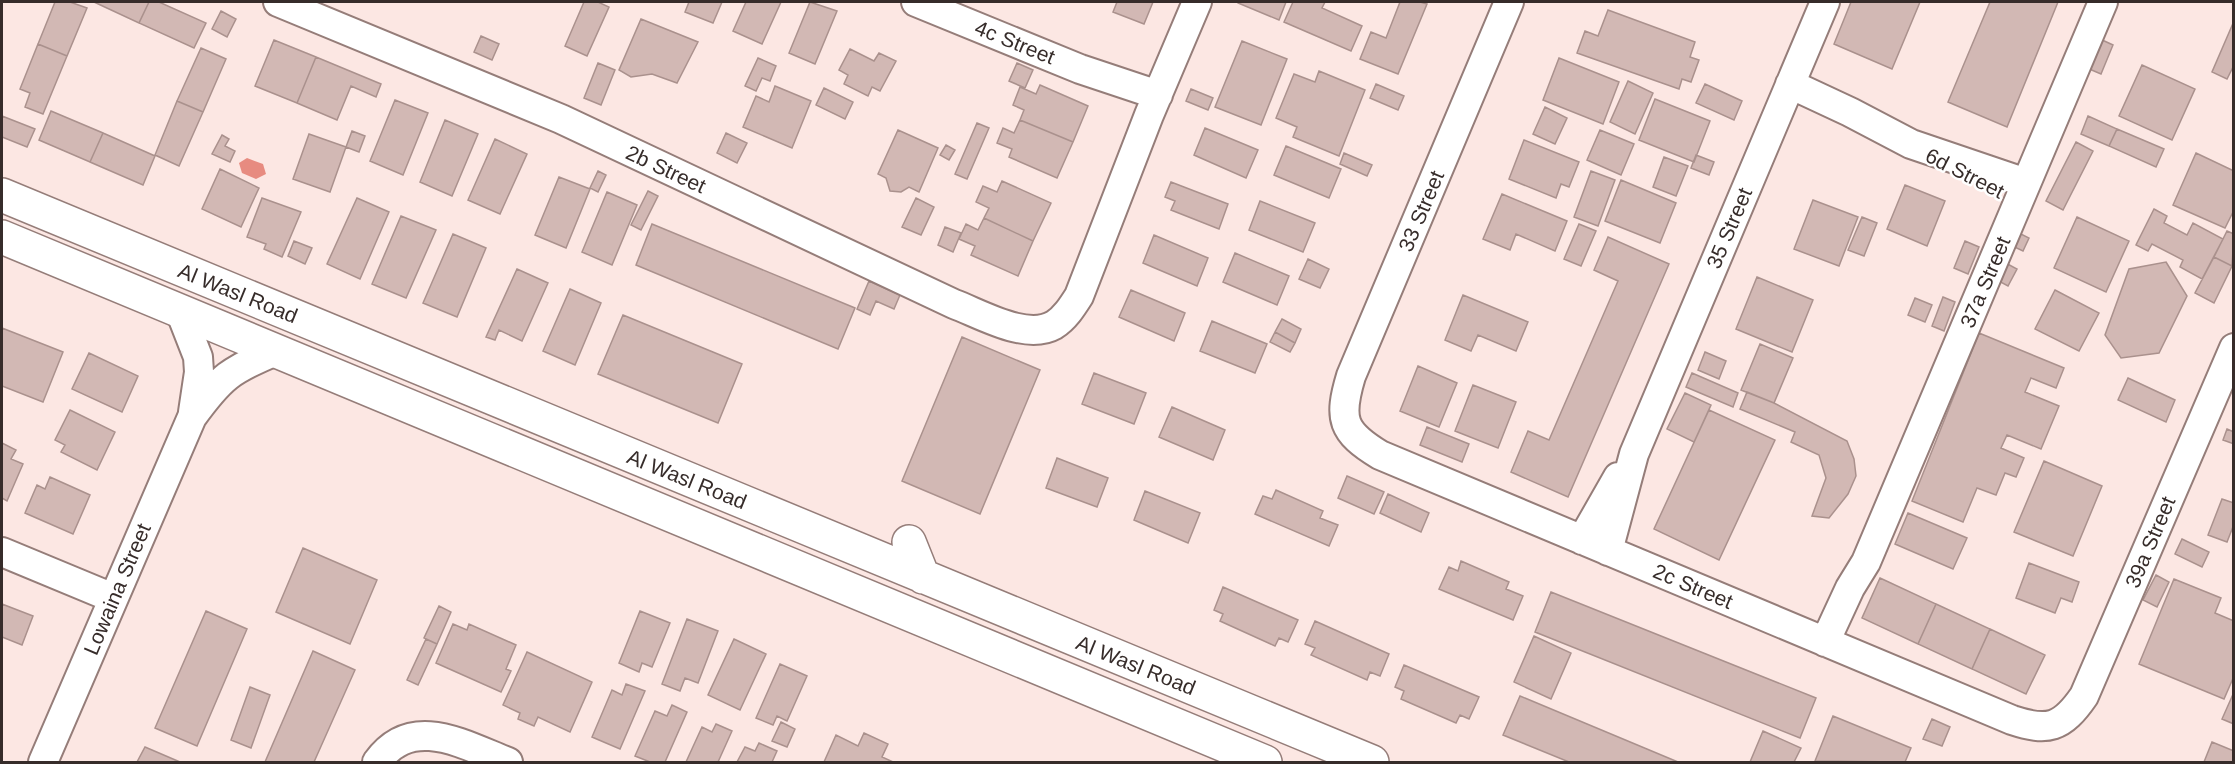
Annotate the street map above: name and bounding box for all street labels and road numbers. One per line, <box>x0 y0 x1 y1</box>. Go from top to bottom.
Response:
street label: 4c Street <box>972 16 1058 68</box>
street label: 2b Street <box>623 141 710 197</box>
street label: 6d Street <box>1922 143 2008 203</box>
street label: 33 Street <box>1394 167 1448 255</box>
street label: 35 Street <box>1702 184 1756 272</box>
street label: 37a Street <box>1955 233 2015 331</box>
street label: Al Wasl Road <box>175 259 301 327</box>
street label: Al Wasl Road <box>624 445 750 513</box>
street label: 39a Street <box>2120 493 2180 591</box>
street label: Lowaina Street <box>79 520 155 658</box>
street label: 2c Street <box>1650 559 1736 613</box>
street label: Al Wasl Road <box>1073 631 1199 699</box>

